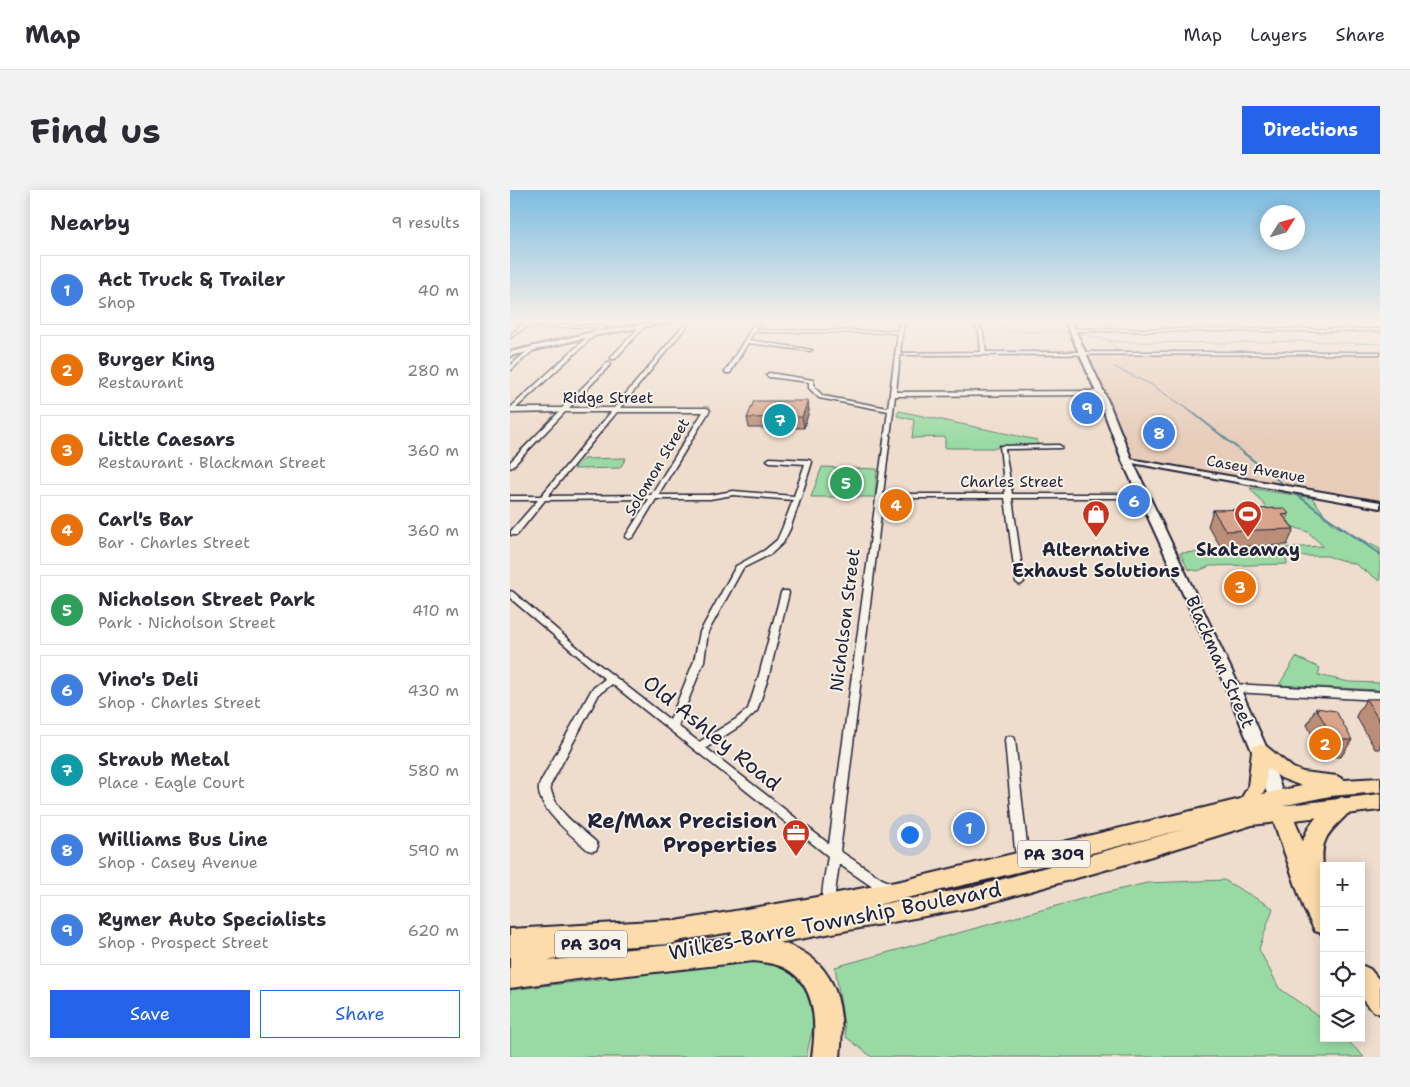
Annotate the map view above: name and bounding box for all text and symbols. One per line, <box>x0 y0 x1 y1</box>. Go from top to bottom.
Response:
text: Map <box>25 19 81 51</box>
text: Map <box>1184 23 1222 47</box>
text: Layers <box>1250 23 1307 47</box>
text: Share <box>1335 23 1385 47</box>
button: Directions <box>1242 106 1380 154</box>
text: Find us <box>30 107 161 154</box>
north arrow <box>1260 205 1305 250</box>
text: Nearby <box>50 209 130 237</box>
text: 9 results <box>391 212 460 233</box>
text: Act Truck & Trailer <box>98 267 285 292</box>
text: 1 <box>63 280 71 301</box>
text: 40 m <box>417 280 459 301</box>
text: Shop <box>98 292 135 313</box>
text: Burger King <box>98 347 215 372</box>
text: 2 <box>61 360 73 381</box>
text: 280 m <box>407 360 459 381</box>
text: Restaurant <box>98 372 184 393</box>
street label: Ridge Street <box>563 388 653 408</box>
pin: 9 <box>1071 389 1103 427</box>
pin: 7 <box>764 401 796 439</box>
street label: Solomon Street <box>620 414 694 520</box>
pin: 8 <box>1143 414 1175 452</box>
text: Little Caesars <box>98 427 235 452</box>
text: 3 <box>61 440 73 461</box>
text: 360 m <box>407 440 459 461</box>
street label: Casey Avenue <box>1205 450 1307 488</box>
text: Restaurant · Blackman Street <box>98 452 326 473</box>
pin: 5 <box>830 464 862 502</box>
street label: Charles Street <box>960 472 1064 492</box>
pin: 6 <box>1118 482 1150 520</box>
pin: 4 <box>880 486 912 524</box>
shop icon: Alternative Exhaust Solutions <box>1081 499 1111 538</box>
sports icon: Skateaway <box>1233 499 1263 538</box>
text: Carl's Bar <box>98 507 193 532</box>
text: 4 <box>61 520 73 541</box>
text: 360 m <box>407 520 459 541</box>
text: Bar · Charles Street <box>98 532 250 553</box>
place label: Alternative Exhaust Solutions <box>1012 538 1180 583</box>
place label: Skateaway <box>1196 538 1300 562</box>
street label: Nicholson Street <box>824 547 866 693</box>
pin: 3 <box>1224 568 1256 606</box>
text: Nicholson Street Park <box>98 587 316 612</box>
street label: Blackman Street <box>1180 592 1260 732</box>
text: 5 <box>62 600 72 621</box>
text: 410 m <box>412 600 459 621</box>
text: Park · Nicholson Street <box>98 612 276 633</box>
text: Vino's Deli <box>98 667 199 692</box>
street label: Old Ashley Road <box>637 669 787 797</box>
text: 6 <box>61 680 73 701</box>
text: 430 m <box>408 680 459 701</box>
text: Shop · Charles Street <box>98 692 261 713</box>
pin: 2 <box>1309 725 1341 763</box>
text: Straub Metal <box>98 747 230 772</box>
text: 7 <box>61 760 73 781</box>
text: 580 m <box>408 760 459 781</box>
text: Place · Eagle Court <box>98 772 245 793</box>
place label: Re/Max Precision Properties <box>587 807 777 859</box>
pin: 1 <box>953 809 985 847</box>
office icon: Re/Max Precision Properties <box>781 818 811 857</box>
your location <box>897 822 923 848</box>
text: Williams Bus Line <box>98 827 268 852</box>
text: 8 <box>61 840 73 861</box>
text: 590 m <box>409 840 459 861</box>
road number: PA 309 <box>1018 841 1090 868</box>
text: Shop · Casey Avenue <box>98 852 258 873</box>
map controls <box>1320 862 1365 1042</box>
button: + <box>1320 862 1365 907</box>
street label: Wilkes-Barre Township Boulevard <box>666 875 1004 967</box>
text: Rymer Auto Specialists <box>98 907 326 932</box>
button: − <box>1320 907 1365 952</box>
text: 9 <box>61 920 73 941</box>
text: 620 m <box>408 920 459 941</box>
road number: PA 309 <box>555 931 627 958</box>
text: Shop · Prospect Street <box>98 932 269 953</box>
button: locate <box>1320 952 1365 997</box>
button: Save <box>50 990 250 1038</box>
button: Share <box>260 990 460 1038</box>
button: layers <box>1320 997 1365 1042</box>

